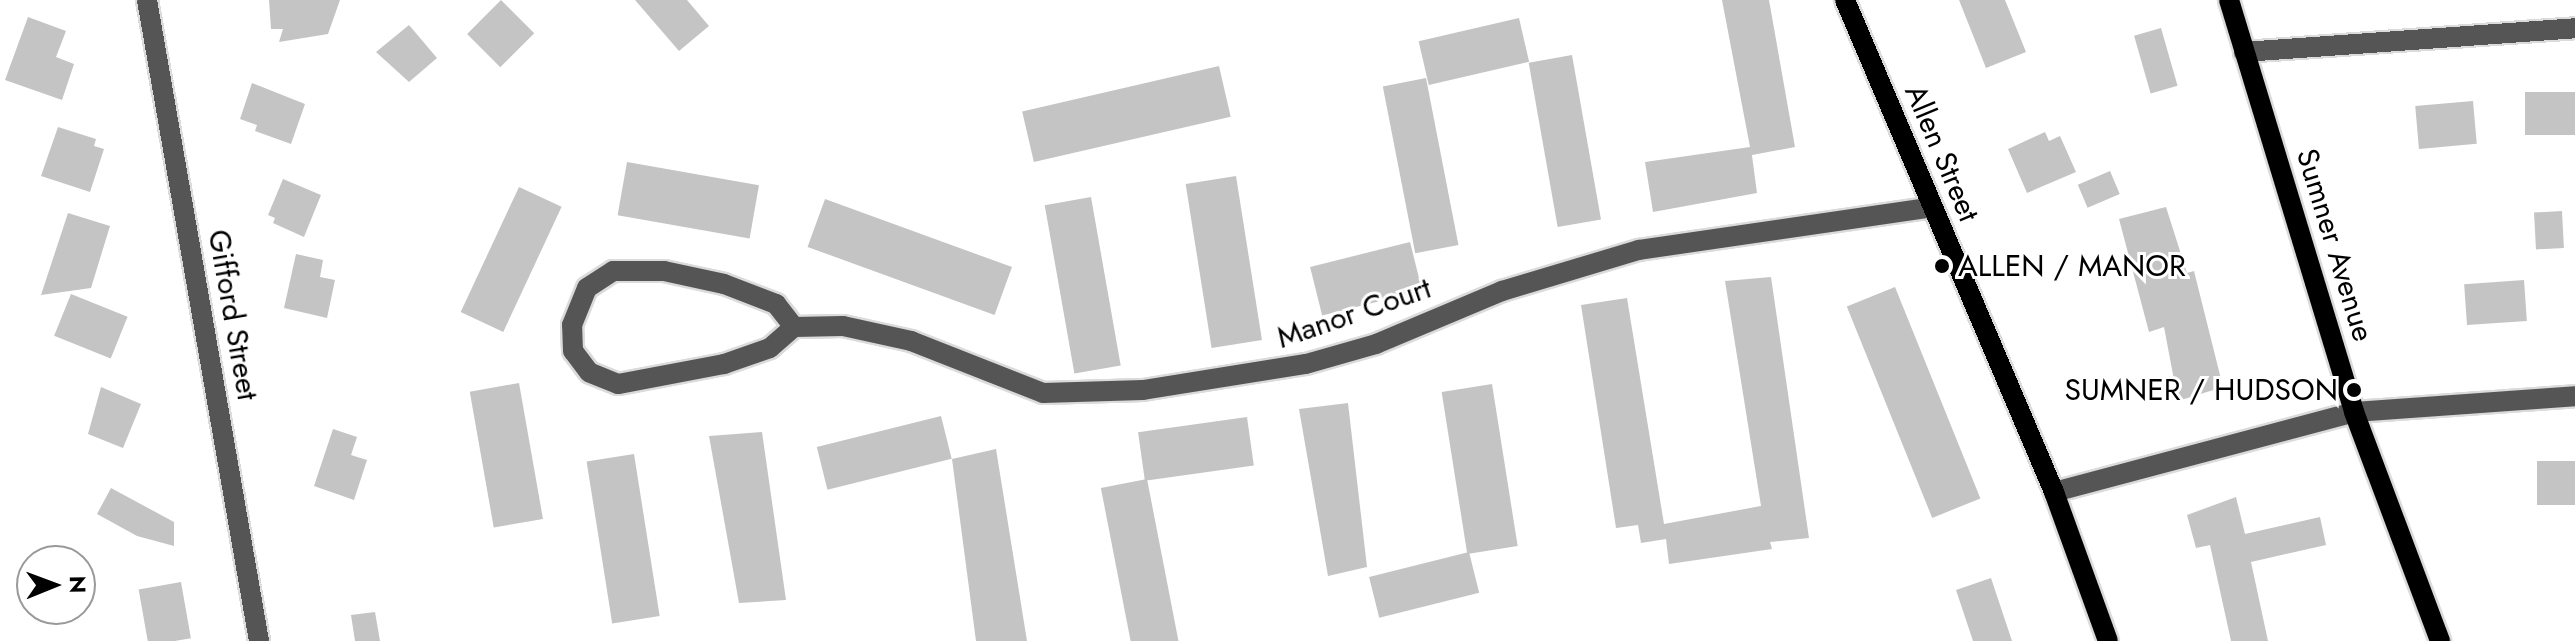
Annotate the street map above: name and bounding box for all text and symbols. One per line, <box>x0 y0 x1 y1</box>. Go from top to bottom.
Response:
street label: Allen Street <box>1897 79 1987 227</box>
street label: Sumner Avenue <box>2289 144 2381 346</box>
street label: Gifford Street <box>200 227 266 403</box>
place label: ALLEN / MANOR <box>1958 248 2186 284</box>
marker: ALLEN / MANOR <box>1933 257 1951 275</box>
street label: Manor Court <box>1272 270 1436 356</box>
place label: SUMNER / HUDSON <box>2064 372 2338 408</box>
marker: SUMNER / HUDSON <box>2345 381 2363 399</box>
north arrow <box>16 545 96 625</box>
text: N <box>62 576 94 594</box>

